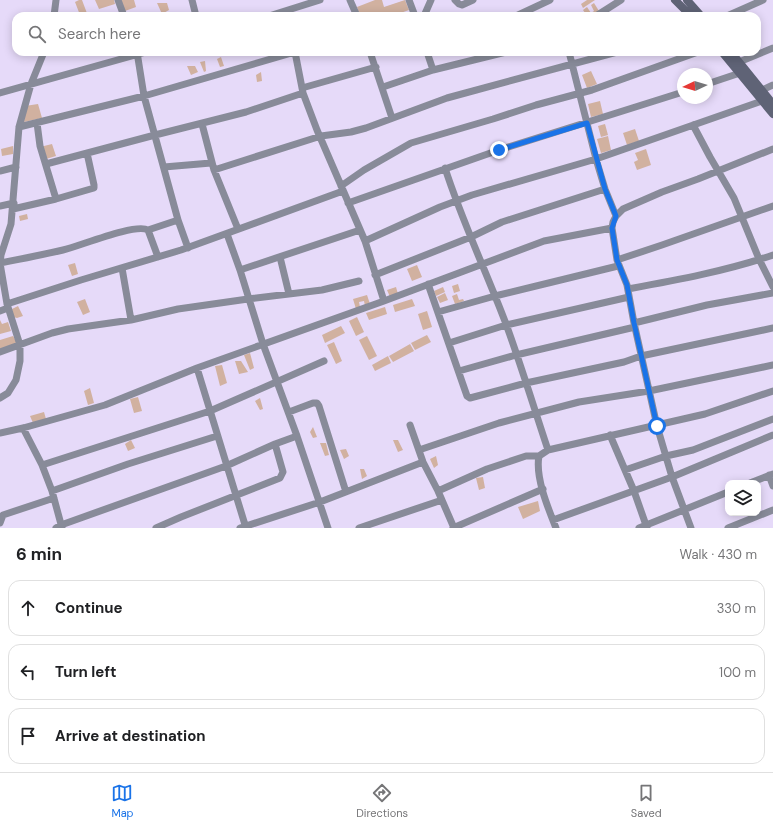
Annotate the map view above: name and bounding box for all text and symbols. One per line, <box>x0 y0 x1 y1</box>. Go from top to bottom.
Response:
search box <box>12 12 761 56</box>
icon: search <box>26 23 48 45</box>
text: Search here <box>58 24 141 44</box>
north arrow <box>677 68 713 104</box>
route end <box>490 141 508 159</box>
route start <box>648 417 666 435</box>
map controls <box>725 480 761 516</box>
button: layers <box>725 480 761 516</box>
text: 6 min <box>16 543 62 565</box>
text: Walk · 430 m <box>680 546 757 563</box>
icon: ahead <box>17 597 39 619</box>
text: Continue <box>55 598 123 618</box>
text: 330 m <box>717 600 756 617</box>
icon: left <box>17 661 39 683</box>
text: Turn left <box>55 662 116 682</box>
text: 100 m <box>719 664 756 681</box>
icon: arrive <box>17 725 39 747</box>
text: Arrive at destination <box>55 726 206 746</box>
tab: Map <box>111 782 134 820</box>
tab: Directions <box>356 782 408 820</box>
tab: Saved <box>631 782 662 820</box>

